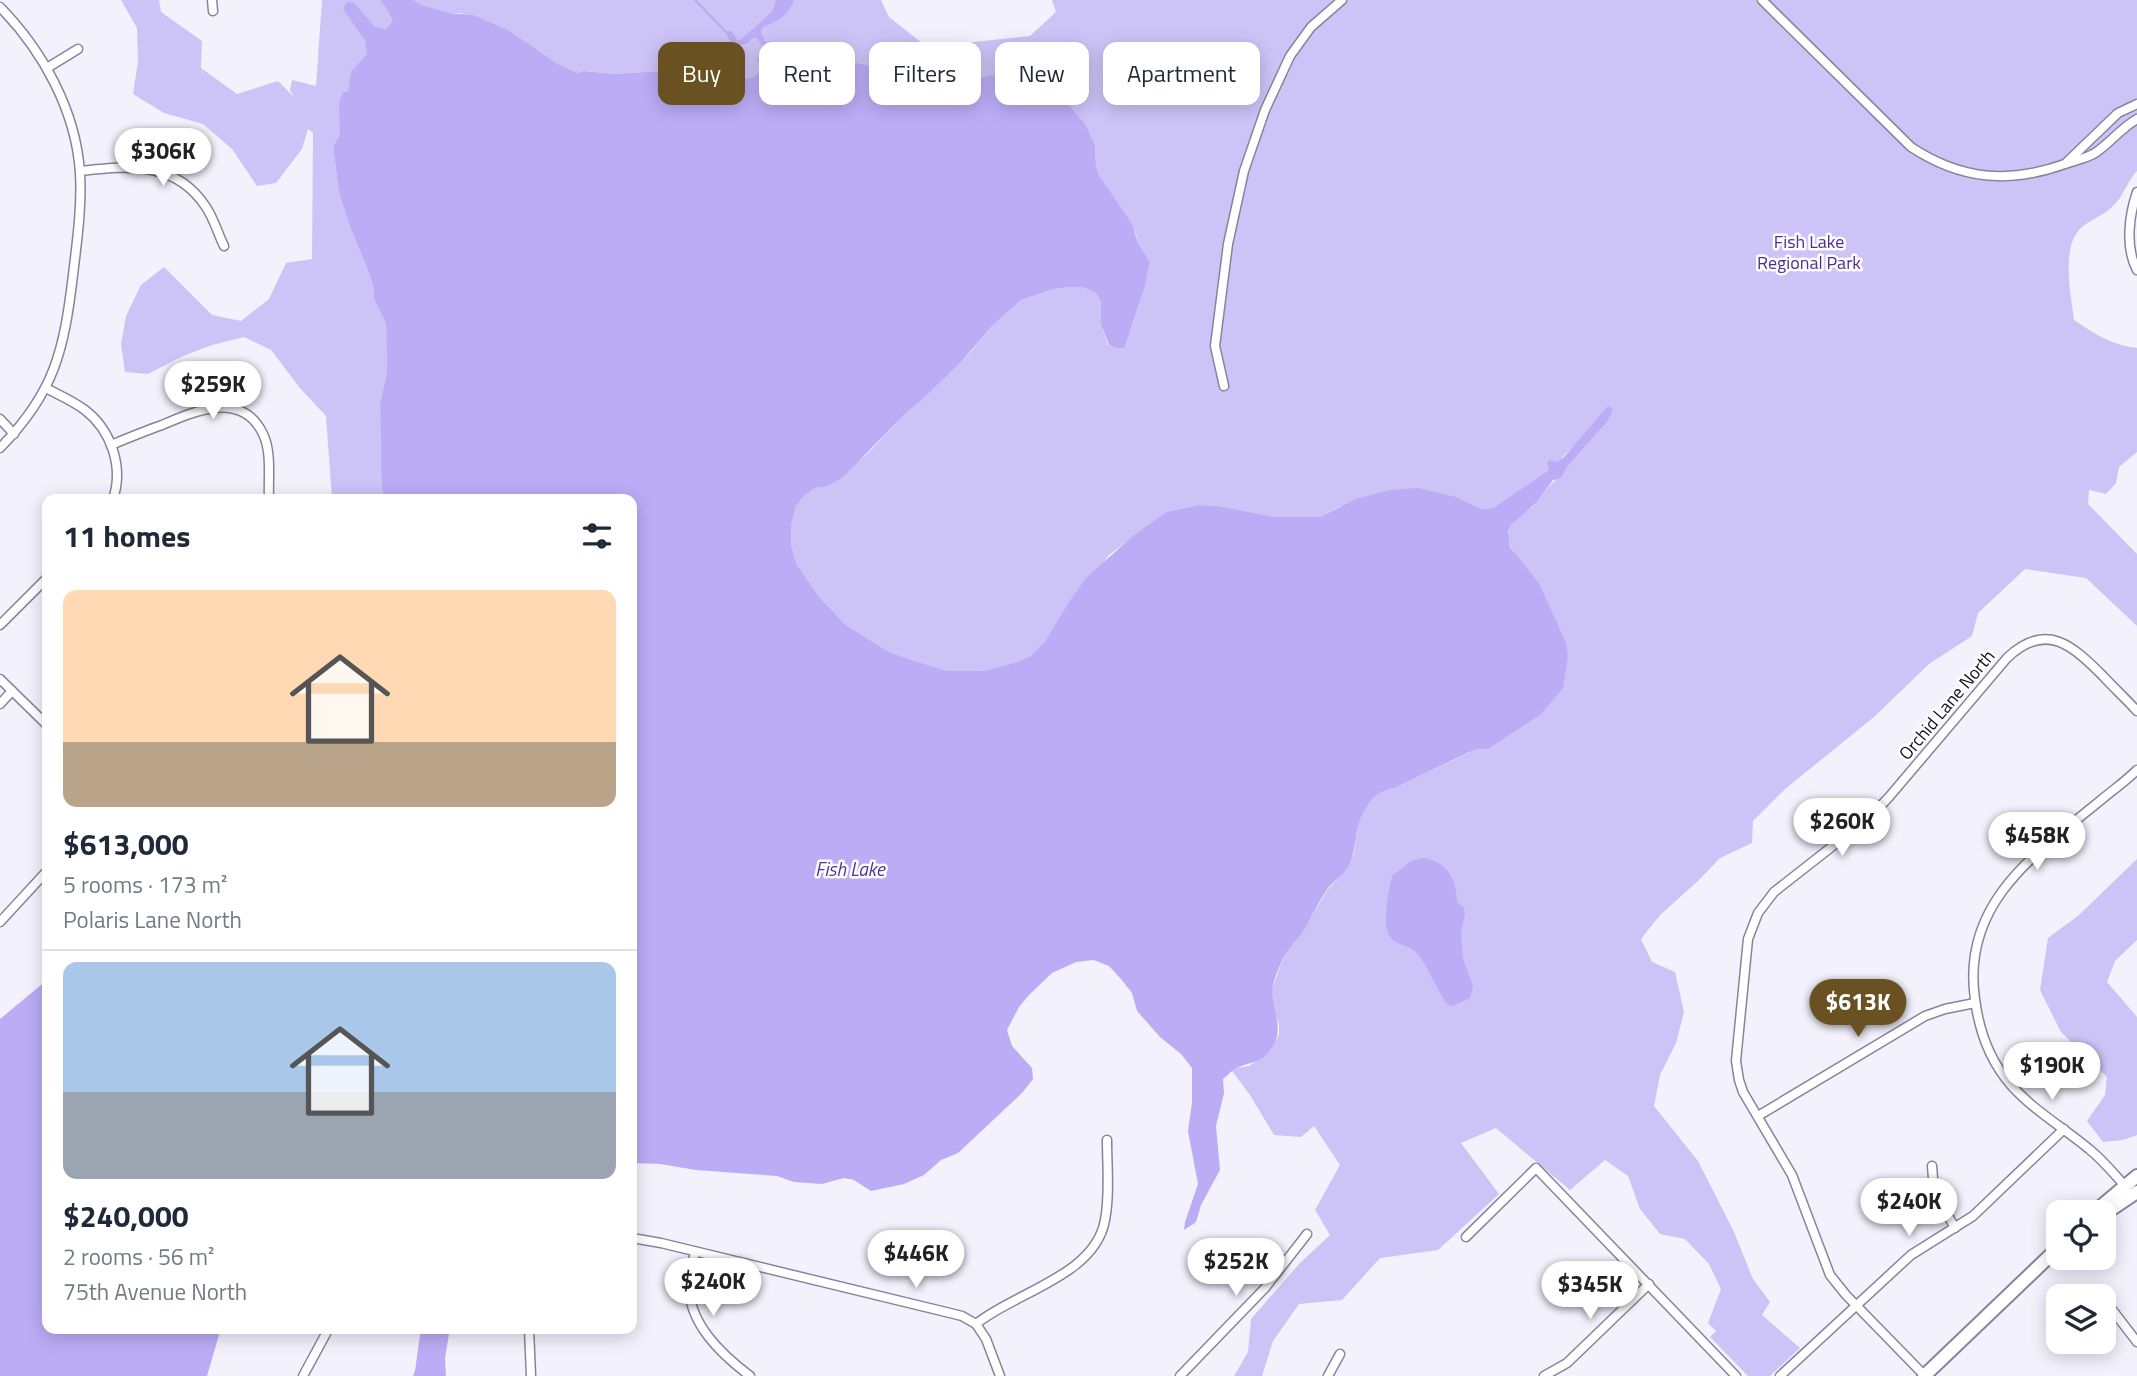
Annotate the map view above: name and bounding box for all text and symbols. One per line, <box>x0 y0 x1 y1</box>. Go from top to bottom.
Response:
chip: Buy <box>658 42 745 105</box>
chip: Rent <box>759 42 855 105</box>
chip: Filters <box>869 42 981 105</box>
chip: New <box>995 42 1089 105</box>
chip: Apartment <box>1103 42 1260 105</box>
pin: $306K <box>114 128 212 188</box>
text: $306K <box>130 133 196 168</box>
park label: Fish Lake Regional Park <box>1757 228 1861 276</box>
pin: $259K <box>164 362 262 421</box>
text: $259K <box>180 366 246 401</box>
text: 11 homes <box>63 513 190 559</box>
icon: filters <box>578 517 616 555</box>
icon: home <box>277 636 403 762</box>
street label: Orchid Lane North <box>1892 644 2001 766</box>
pin: $260K <box>1793 798 1891 858</box>
text: $260K <box>1809 803 1875 838</box>
pin: $458K <box>1988 812 2086 872</box>
text: $458K <box>2004 817 2070 852</box>
text: $613,000 <box>63 821 189 867</box>
water label: Fish Lake <box>815 854 886 883</box>
text: 5 rooms · 173 m² <box>63 867 227 902</box>
text: Polaris Lane North <box>63 902 242 937</box>
pin: $613K <box>1809 979 1907 1039</box>
text: $613K <box>1825 984 1891 1019</box>
icon: home <box>277 1008 403 1134</box>
pin: $190K <box>2003 1042 2101 1102</box>
text: $190K <box>2019 1047 2085 1082</box>
pin: $240K <box>1860 1178 1958 1238</box>
text: $240K <box>1876 1183 1942 1218</box>
text: $240,000 <box>63 1193 189 1239</box>
map controls <box>2046 1200 2116 1354</box>
button: locate <box>2046 1200 2116 1270</box>
pin: $446K <box>867 1230 965 1290</box>
text: $446K <box>883 1235 949 1270</box>
pin: $252K <box>1187 1238 1285 1298</box>
text: 2 rooms · 56 m² <box>63 1239 214 1274</box>
text: $252K <box>1203 1243 1269 1278</box>
pin: $240K <box>664 1258 762 1318</box>
pin: $345K <box>1541 1262 1639 1321</box>
text: $240K <box>680 1263 746 1298</box>
text: $345K <box>1557 1266 1623 1301</box>
text: 75th Avenue North <box>63 1274 247 1309</box>
button: layers <box>2046 1284 2116 1354</box>

